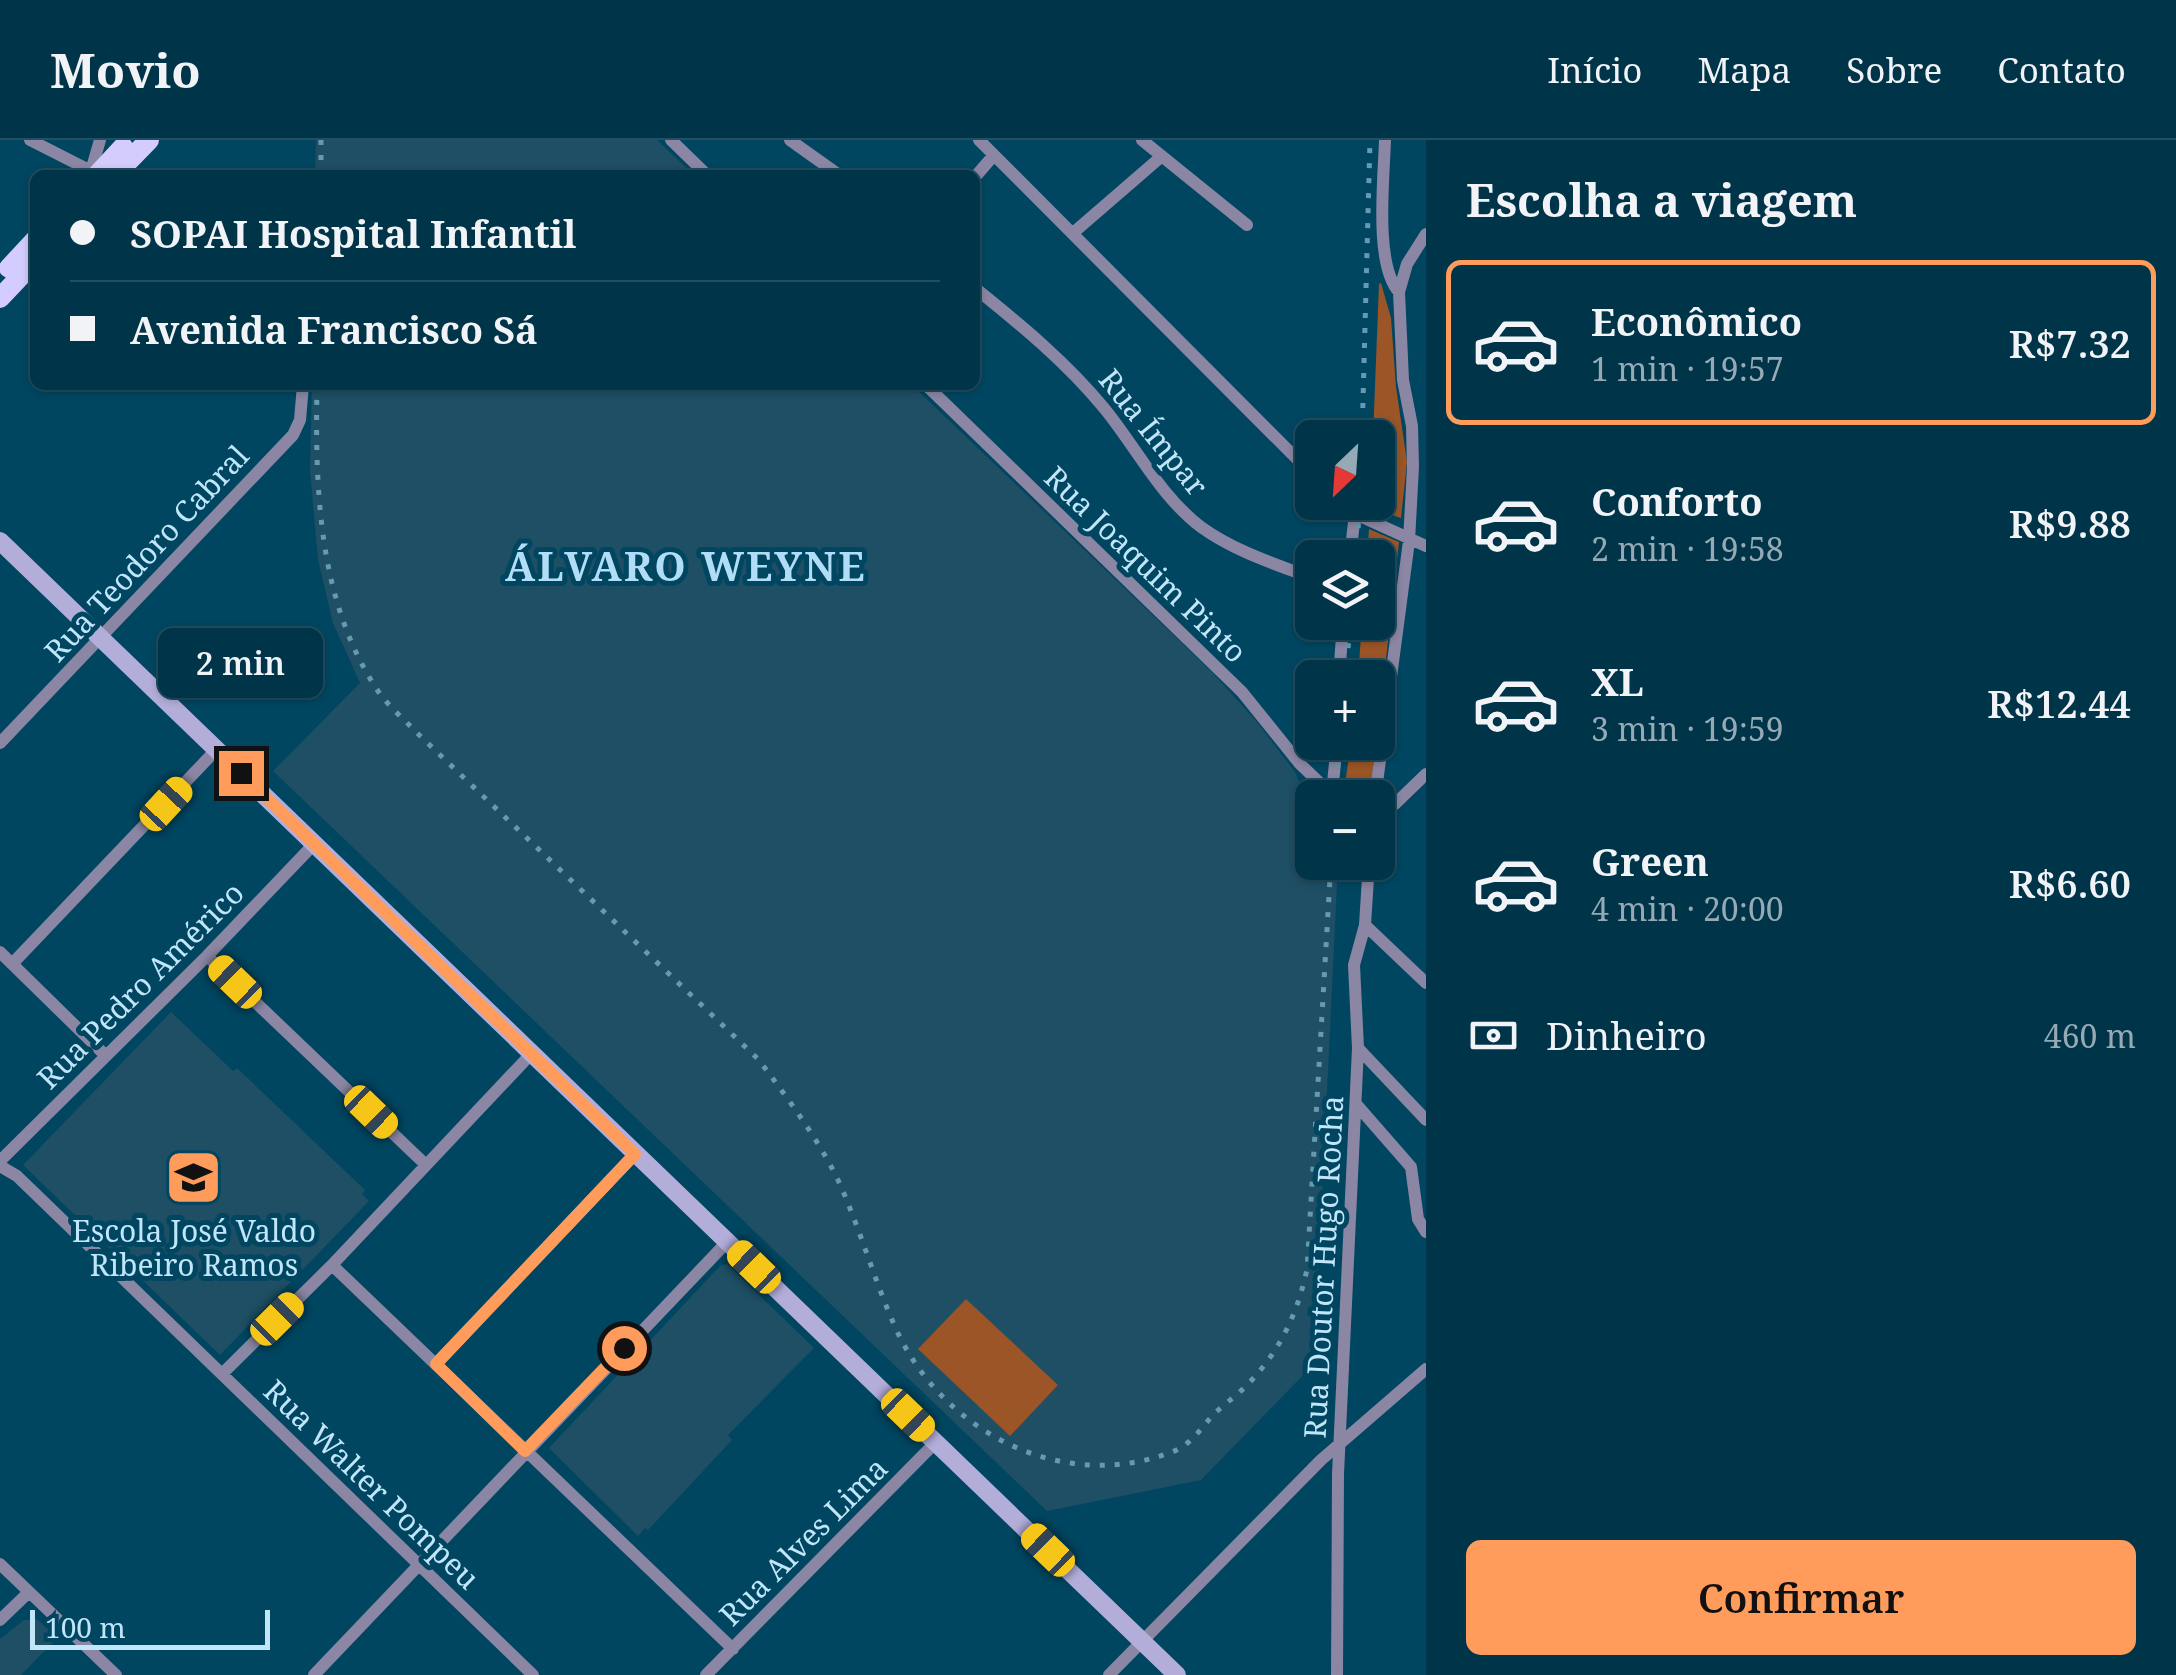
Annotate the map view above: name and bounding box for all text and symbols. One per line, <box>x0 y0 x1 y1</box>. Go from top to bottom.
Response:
text: Movio <box>50 37 201 102</box>
text: Início <box>1547 46 1643 93</box>
text: Mapa <box>1698 46 1791 93</box>
text: Sobre <box>1846 46 1942 93</box>
text: Contato <box>1997 46 2126 93</box>
text: Escolha a viagem <box>1466 169 1857 230</box>
text: SOPAI Hospital Infantil <box>130 207 576 259</box>
text: Econômico <box>1591 295 1802 347</box>
icon: car <box>1471 298 1561 388</box>
text: Avenida Francisco Sá <box>130 303 538 355</box>
text: R$7.32 <box>2009 317 2131 369</box>
text: 1 min · 19:57 <box>1591 347 1784 390</box>
street label: Rua Ímpar <box>1090 360 1218 504</box>
north arrow <box>1295 420 1395 520</box>
map controls <box>1295 420 1395 880</box>
street label: Rua Teodoro Cabral <box>35 436 257 670</box>
street label: Rua Joaquim Pinto <box>1036 457 1256 671</box>
text: Conforto <box>1591 475 1763 527</box>
icon: car <box>1471 478 1561 568</box>
text: R$9.88 <box>2009 497 2131 549</box>
text: 2 min · 19:58 <box>1591 527 1784 570</box>
district label: ÁLVARO WEYNE <box>505 538 867 593</box>
button: layers <box>1295 540 1395 640</box>
callout: 2 min <box>158 628 324 698</box>
text: 2 min <box>196 641 285 684</box>
text: XL <box>1591 655 1644 707</box>
icon: car <box>1471 658 1561 748</box>
button: + <box>1295 660 1395 760</box>
text: R$12.44 <box>1987 677 2131 729</box>
text: 3 min · 19:59 <box>1591 707 1784 750</box>
route end <box>219 751 264 796</box>
car <box>135 772 197 836</box>
button: − <box>1295 780 1395 880</box>
text: Green <box>1591 835 1709 887</box>
icon: car <box>1471 838 1561 928</box>
text: R$6.60 <box>2009 857 2131 909</box>
street label: Rua Pedro Américo <box>28 873 252 1097</box>
text: 4 min · 20:00 <box>1591 887 1784 930</box>
car <box>203 950 267 1014</box>
icon: cash <box>1466 1008 1521 1063</box>
text: Dinheiro <box>1546 1009 1707 1061</box>
text: 460 m <box>2044 1014 2136 1057</box>
car <box>339 1080 403 1144</box>
street label: Rua Doutor Hugo Rocha <box>1294 1095 1352 1439</box>
school or university icon: Escola José Valdo Ribeiro Ramos <box>164 1148 224 1208</box>
place label: Escola José Valdo Ribeiro Ramos <box>72 1210 316 1285</box>
car <box>722 1235 786 1299</box>
car <box>245 1287 309 1351</box>
route start <box>602 1326 647 1371</box>
street label: Rua Walter Pompeu <box>255 1370 489 1598</box>
car <box>876 1383 940 1447</box>
street label: Rua Alves Lima <box>710 1448 896 1634</box>
car <box>1016 1518 1080 1582</box>
button: Confirmar <box>1466 1540 2136 1655</box>
scale bar <box>30 1605 270 1650</box>
text: 100 m <box>45 1608 126 1646</box>

